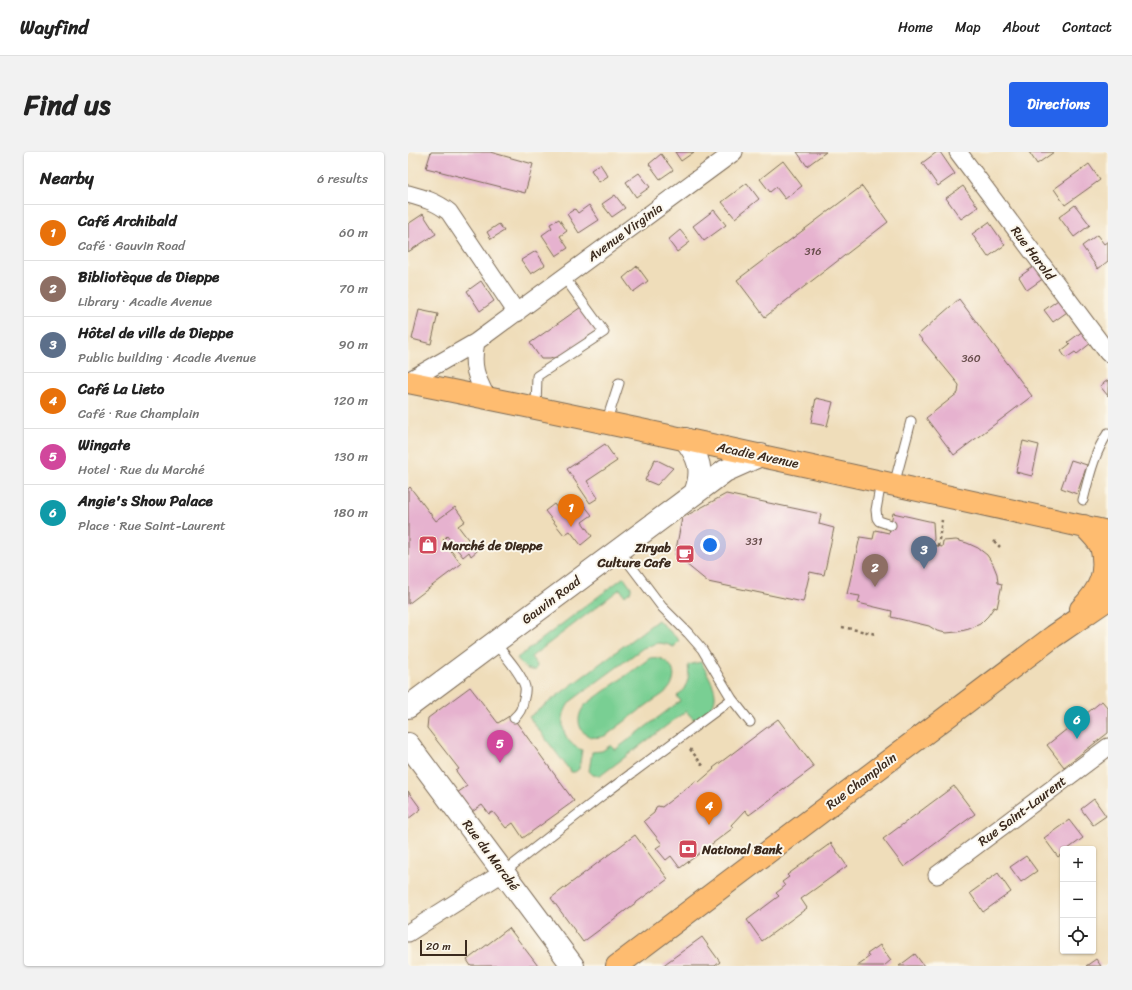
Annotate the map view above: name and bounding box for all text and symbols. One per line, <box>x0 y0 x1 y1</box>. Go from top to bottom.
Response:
text: Wayfind <box>20 11 88 44</box>
text: Home <box>898 15 933 40</box>
text: Map <box>955 15 981 40</box>
text: About <box>1003 15 1040 40</box>
text: Contact <box>1062 15 1112 40</box>
text: Find us <box>24 80 111 129</box>
button: Directions <box>1009 82 1108 127</box>
text: Nearby <box>40 163 94 193</box>
text: 6 results <box>317 167 368 190</box>
street label: Avenue Virginia <box>582 196 668 268</box>
text: Café Archibald <box>78 208 176 234</box>
text: 1 <box>50 221 56 244</box>
text: 60 m <box>339 221 368 244</box>
street label: Rue Harold <box>1005 221 1062 286</box>
text: Café · Gauvin Road <box>78 234 185 257</box>
house number: 316 <box>804 242 822 261</box>
text: Bibliotèque de Dieppe <box>78 264 219 290</box>
text: 2 <box>49 277 57 300</box>
text: 70 m <box>339 277 368 300</box>
text: Library · Acadie Avenue <box>78 290 212 313</box>
text: Hôtel de ville de Dieppe <box>78 320 233 346</box>
text: 3 <box>49 333 57 356</box>
text: 90 m <box>338 333 368 356</box>
text: Public building · Acadie Avenue <box>78 346 256 369</box>
house number: 360 <box>961 349 981 368</box>
text: Café La Lieto <box>78 376 164 402</box>
text: 4 <box>49 389 57 412</box>
text: 120 m <box>333 389 368 412</box>
text: Café · Rue Champlain <box>78 402 199 425</box>
text: Wingate <box>78 432 130 458</box>
street label: Acadie Avenue <box>714 435 801 475</box>
text: 5 <box>49 445 57 468</box>
text: 130 m <box>334 445 368 468</box>
text: Hotel · Rue du Marché <box>78 458 205 481</box>
text: Angie's Show Palace <box>78 488 213 514</box>
pin: 1 <box>558 494 584 527</box>
text: 6 <box>49 501 57 524</box>
text: 180 m <box>333 501 368 524</box>
text: Place · Rue Saint-Laurent <box>78 514 226 537</box>
house number: 331 <box>746 532 763 551</box>
shop icon: Marché de Dieppe <box>417 534 439 556</box>
place label: Marché de Dieppe <box>441 534 543 557</box>
your location <box>700 535 720 555</box>
place label: Ziryab Culture Cafe <box>597 536 671 574</box>
pin: 3 <box>911 536 937 569</box>
cafe icon: Ziryab Culture Cafe <box>674 543 696 565</box>
pin: 2 <box>862 554 888 587</box>
street label: Gauvin Road <box>516 569 587 630</box>
pin: 6 <box>1064 706 1090 739</box>
pin: 5 <box>487 730 513 763</box>
street label: Rue Champlain <box>821 747 901 815</box>
street label: Rue Saint-Laurent <box>973 770 1072 852</box>
pin: 4 <box>696 792 722 825</box>
street label: Rue du Marché <box>456 814 526 896</box>
bank icon: National Bank <box>677 838 699 860</box>
place label: National Bank <box>701 838 784 861</box>
map controls <box>1060 846 1096 954</box>
button: + <box>1060 846 1096 882</box>
button: − <box>1060 882 1096 918</box>
button: locate <box>1060 918 1096 954</box>
text: 20 m <box>426 937 451 956</box>
scale bar <box>420 938 467 957</box>

